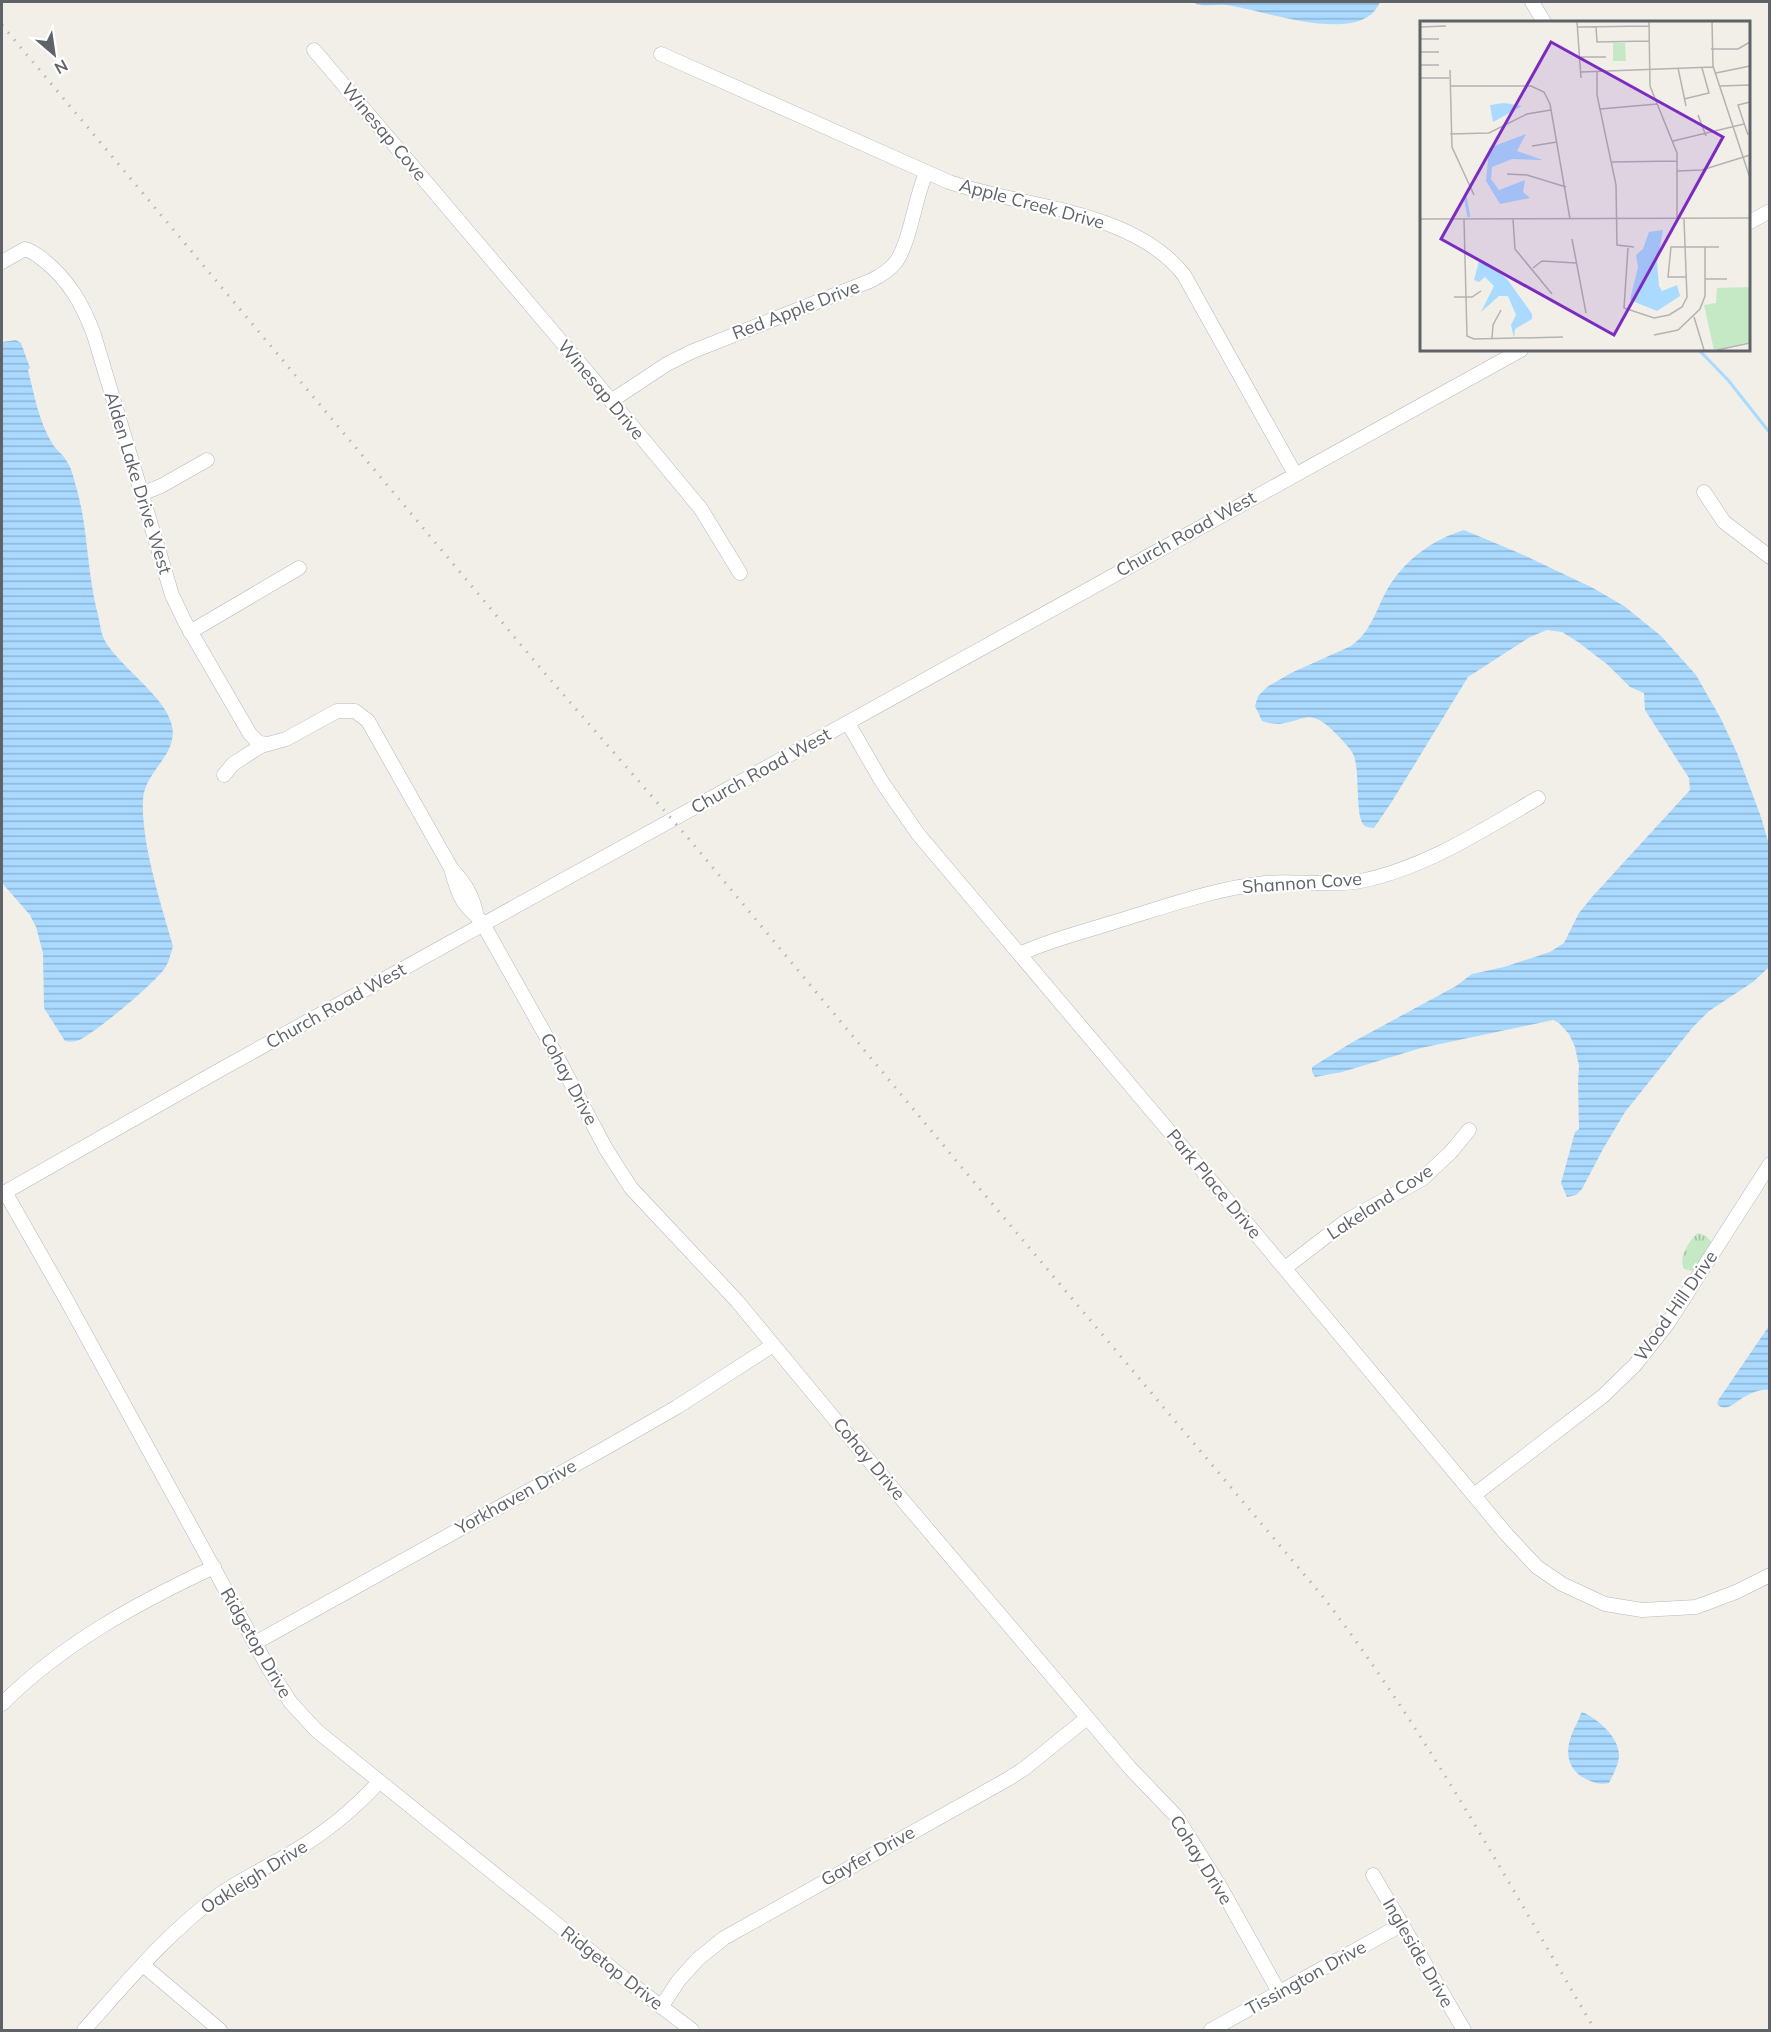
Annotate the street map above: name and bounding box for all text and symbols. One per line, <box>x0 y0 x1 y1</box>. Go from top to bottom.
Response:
inset map <box>1420 21 1750 351</box>
north arrow <box>24 24 84 84</box>
text: N <box>51 55 71 79</box>
street label: Winesap Cove <box>337 78 432 185</box>
street label: Apple Creek Drive <box>957 173 1107 234</box>
street label: Red Apple Drive <box>729 275 863 344</box>
street label: Winesap Drive <box>553 335 650 444</box>
street label: Alden Lake Drive West <box>100 389 177 577</box>
street label: Church Road West <box>1112 486 1260 582</box>
street label: Church Road West <box>687 723 835 819</box>
street label: Shannon Cove <box>1241 867 1363 898</box>
street label: Church Road West <box>262 958 410 1054</box>
street label: Cohay Drive <box>536 1029 603 1129</box>
street label: Park Place Drive <box>1162 1124 1267 1243</box>
street label: Lakeland Cove <box>1322 1159 1437 1244</box>
street label: Wood Hill Drive <box>1629 1246 1722 1365</box>
street label: Cohay Drive <box>828 1413 911 1505</box>
street label: Yorkhaven Drive <box>450 1454 580 1540</box>
street label: Ridgetop Drive <box>216 1583 297 1702</box>
street label: Cohay Drive <box>1165 1811 1238 1909</box>
street label: Gayfer Drive <box>817 1820 919 1891</box>
street label: Oakleigh Drive <box>196 1835 312 1919</box>
street label: Ingleside Drive <box>1378 1894 1459 2011</box>
street label: Ridgetop Drive <box>557 1920 668 2015</box>
street label: Tissington Drive <box>1242 1935 1370 2020</box>

